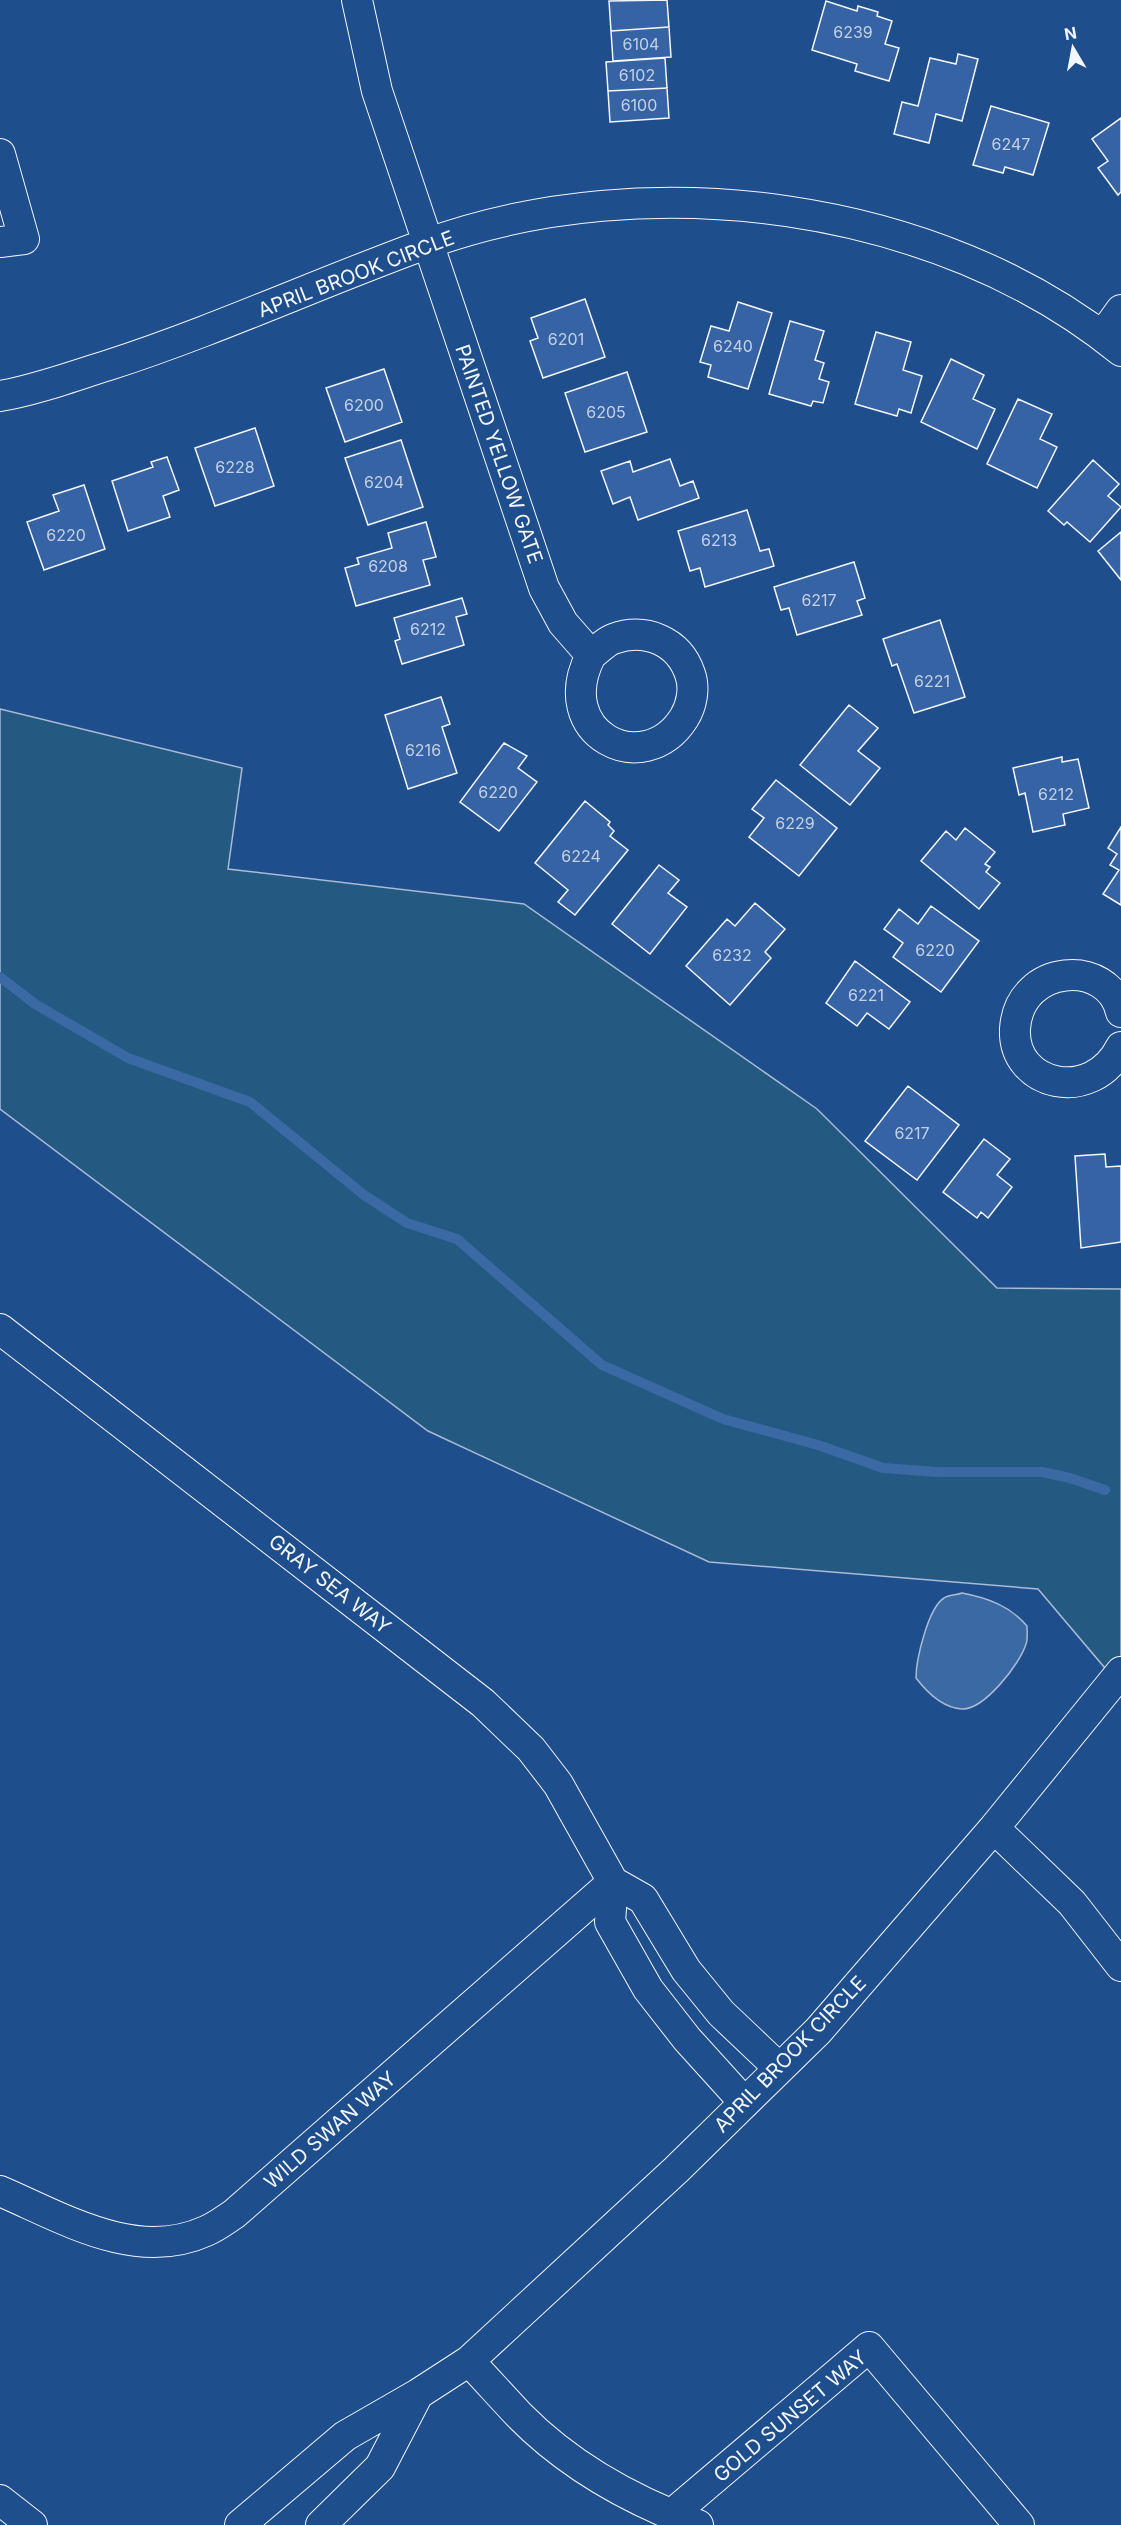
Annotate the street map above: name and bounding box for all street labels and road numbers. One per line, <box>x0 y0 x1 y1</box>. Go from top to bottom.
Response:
street label: APRIL BROOK CIRCLE <box>255 225 457 323</box>
street label: PAINTED YELLOW GATE <box>450 341 548 567</box>
street label: GRAY SEA WAY <box>264 1529 396 1639</box>
street label: APRIL BROOK CIRCLE <box>709 1971 871 2137</box>
street label: WILD SWAN WAY <box>259 2066 401 2194</box>
street label: GOLD SUNSET WAY <box>709 2345 872 2487</box>

